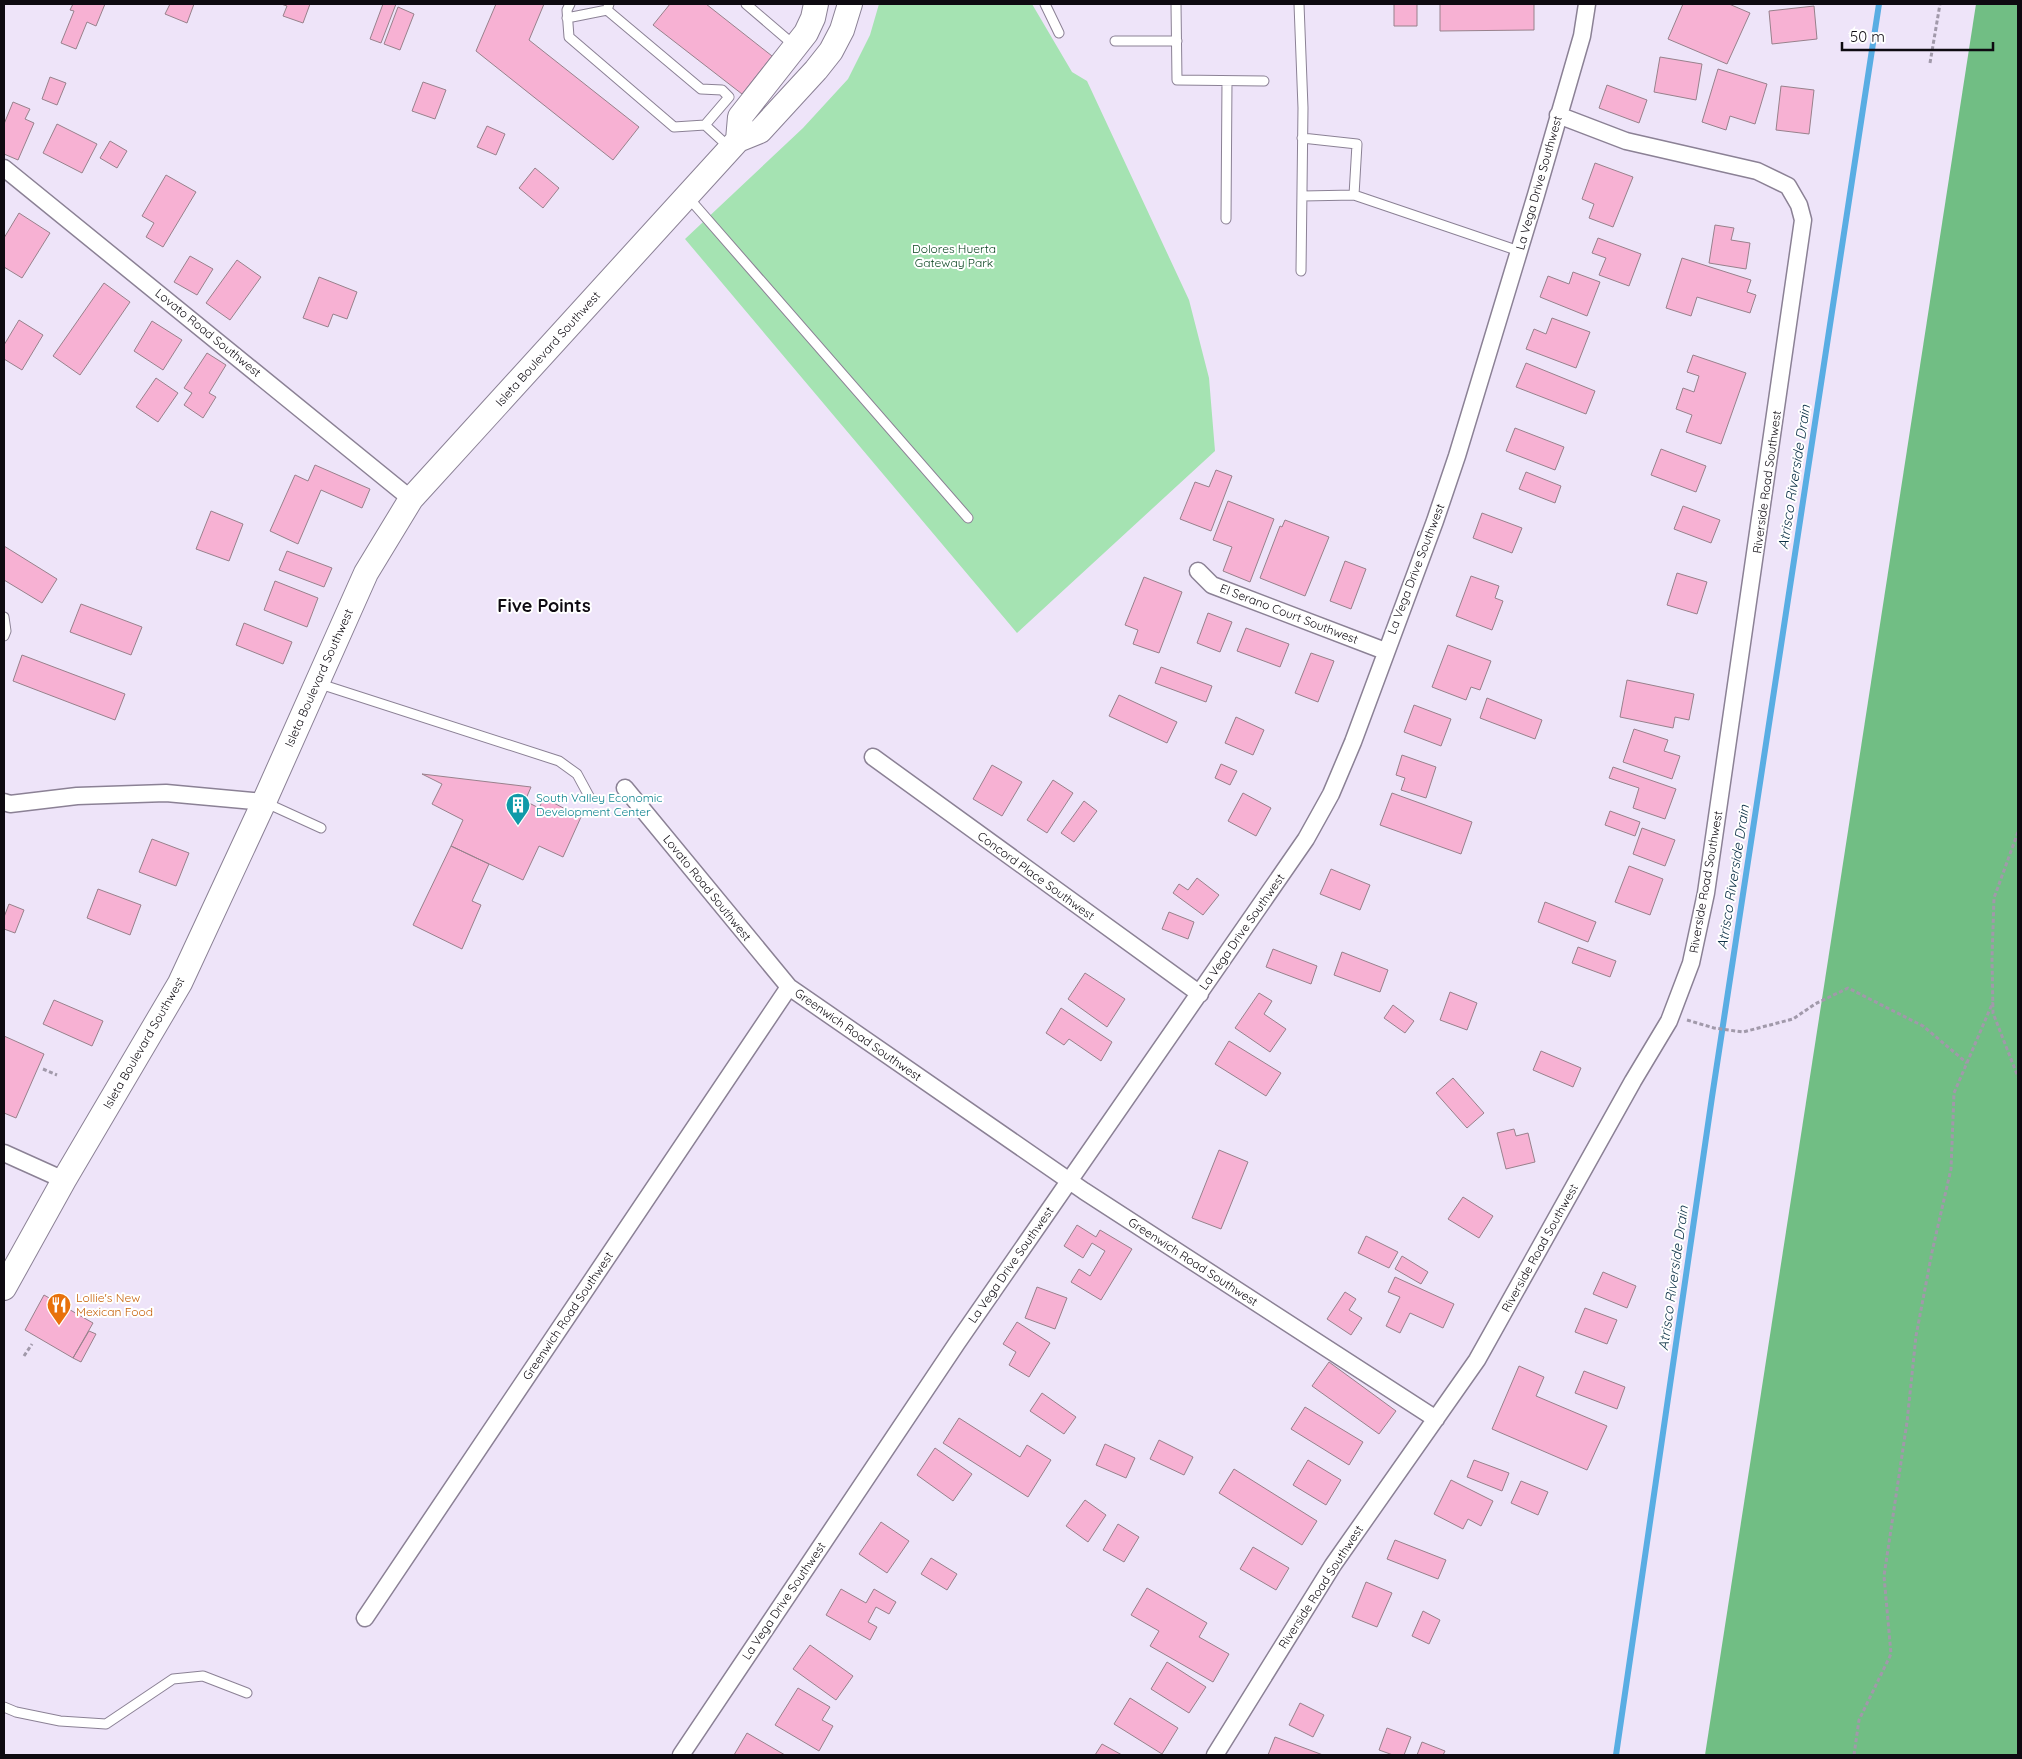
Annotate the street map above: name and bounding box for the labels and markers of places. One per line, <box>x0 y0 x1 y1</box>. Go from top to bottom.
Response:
place label: South Valley Economic Development Center <box>536 790 662 819</box>
building icon: South Valley Economic Development Center <box>505 792 531 826</box>
place label: Lollie's New Mexican Food <box>76 1290 153 1319</box>
restaurant icon: Lollie's New Mexican Food <box>46 1292 72 1326</box>

